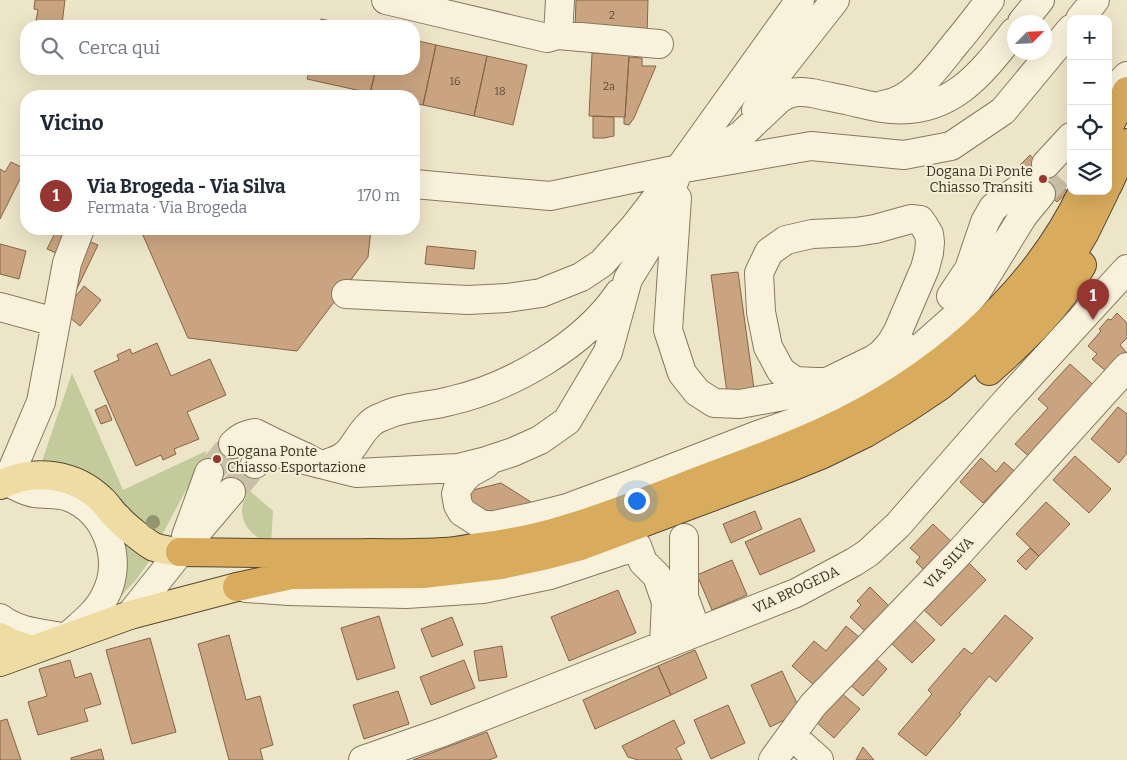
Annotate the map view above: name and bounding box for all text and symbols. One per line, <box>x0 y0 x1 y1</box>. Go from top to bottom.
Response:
house number: 2 <box>609 9 615 22</box>
north arrow <box>1007 15 1052 60</box>
map controls <box>1067 15 1112 195</box>
button: + <box>1067 15 1112 60</box>
search box <box>20 20 420 75</box>
icon: search <box>38 34 66 62</box>
text: Cerca qui <box>78 36 160 59</box>
button: − <box>1067 60 1112 105</box>
house number: 16 <box>450 75 460 88</box>
house number: 2a <box>603 80 615 93</box>
house number: 18 <box>494 85 506 98</box>
button: locate <box>1067 105 1112 150</box>
text: Vicino <box>40 110 104 136</box>
button: layers <box>1067 150 1112 195</box>
place label: Dogana Di Ponte Chiasso Transiti <box>926 163 1033 196</box>
marker: Dogana Di Ponte Chiasso Transiti <box>1037 173 1049 185</box>
text: Via Brogeda - Via Silva <box>87 175 286 198</box>
text: 1 <box>53 186 59 205</box>
text: 170 m <box>357 186 400 205</box>
text: Fermata · Via Brogeda <box>87 198 247 217</box>
pin: 1 <box>1077 279 1109 320</box>
place label: Dogana Ponte Chiasso Esportazione <box>227 443 366 476</box>
marker: Dogana Ponte Chiasso Esportazione <box>211 453 223 465</box>
your location <box>624 488 650 514</box>
street label: VIA SILVA <box>921 533 977 592</box>
street label: VIA BROGEDA <box>750 563 842 617</box>

